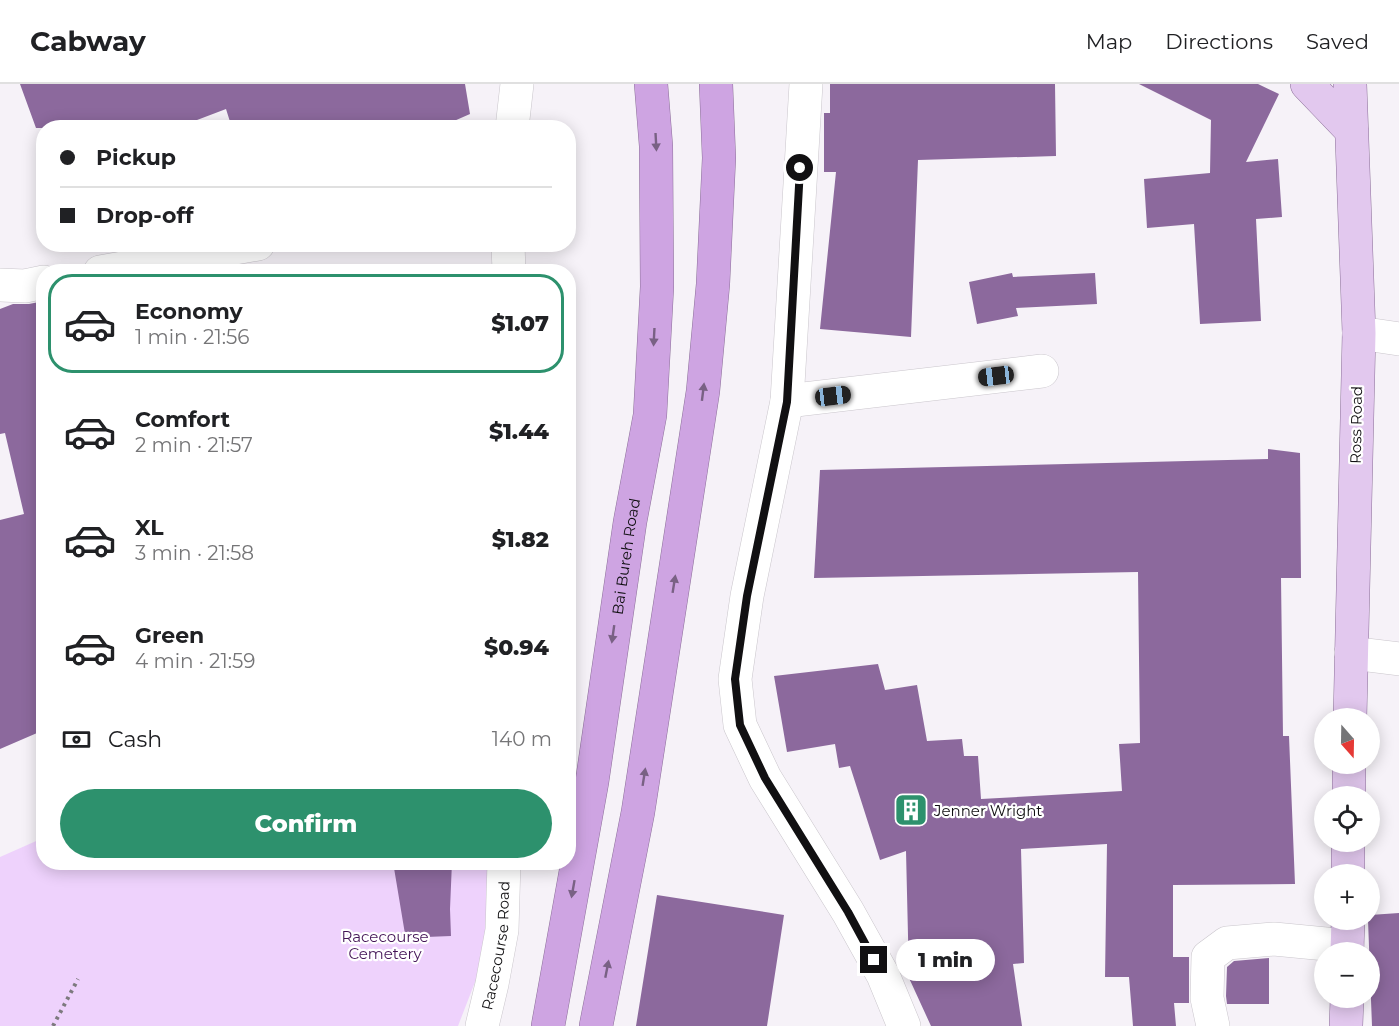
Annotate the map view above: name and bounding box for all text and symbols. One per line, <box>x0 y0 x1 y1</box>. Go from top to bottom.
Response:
text: Cabway <box>30 24 146 58</box>
text: Map <box>1086 29 1132 54</box>
text: Directions <box>1165 29 1273 54</box>
text: Saved <box>1306 29 1369 54</box>
one-way arrow <box>651 133 660 152</box>
text: Pickup <box>96 144 176 171</box>
route start <box>786 154 813 181</box>
text: Drop-off <box>96 202 194 229</box>
icon: car <box>63 297 117 351</box>
text: Economy <box>135 298 243 325</box>
text: $1.07 <box>491 310 549 337</box>
text: 1 min · 21:56 <box>135 325 249 349</box>
one-way arrow <box>649 328 659 347</box>
car <box>977 365 1015 387</box>
one-way arrow <box>698 382 708 401</box>
car <box>814 385 852 407</box>
street label: Ross Road <box>1346 386 1366 464</box>
icon: car <box>63 405 117 459</box>
text: Comfort <box>135 406 230 433</box>
text: $1.44 <box>489 418 549 445</box>
text: 2 min · 21:57 <box>135 433 253 457</box>
street label: Bai Bureh Road <box>607 496 644 616</box>
icon: car <box>63 513 117 567</box>
text: XL <box>135 514 164 541</box>
text: $1.82 <box>492 526 549 553</box>
text: 3 min · 21:58 <box>135 541 254 565</box>
one-way arrow <box>669 575 678 594</box>
icon: car <box>63 621 117 675</box>
text: Green <box>135 622 204 649</box>
one-way arrow <box>609 625 618 644</box>
text: $0.94 <box>484 634 549 661</box>
text: 4 min · 21:59 <box>135 649 255 673</box>
north arrow <box>1314 708 1380 774</box>
map controls <box>1314 708 1380 1008</box>
icon: cash <box>60 723 93 756</box>
text: Cash <box>108 726 162 753</box>
text: 140 m <box>492 727 552 751</box>
one-way arrow <box>639 768 648 787</box>
button: locate <box>1314 786 1380 852</box>
button: Confirm <box>60 789 552 858</box>
building icon: Jenner Wright <box>893 792 929 828</box>
place label: Jenner Wright <box>933 801 1042 820</box>
button: + <box>1314 864 1380 930</box>
one-way arrow <box>568 879 577 898</box>
street label: Racecourse Road <box>477 881 513 1012</box>
park label: Racecourse Cemetery <box>341 927 429 963</box>
callout: 1 min <box>895 939 994 981</box>
button: − <box>1314 942 1380 1008</box>
route end <box>860 946 887 973</box>
text: 1 min <box>918 948 973 972</box>
one-way arrow <box>603 959 612 978</box>

